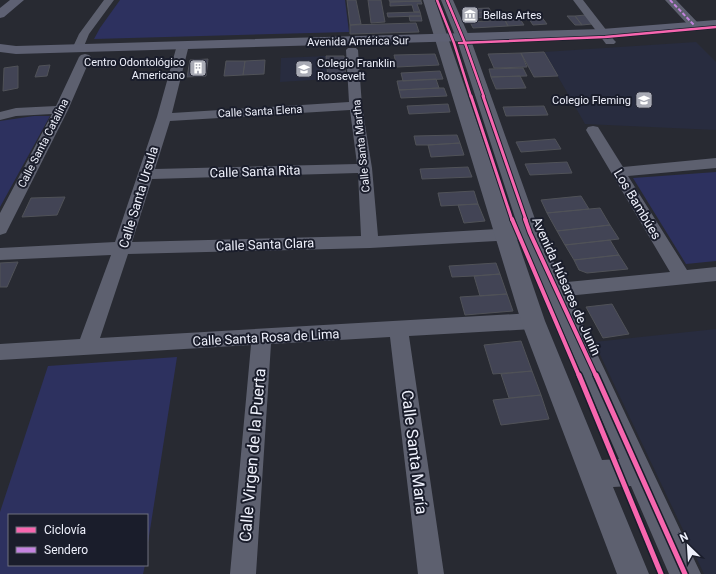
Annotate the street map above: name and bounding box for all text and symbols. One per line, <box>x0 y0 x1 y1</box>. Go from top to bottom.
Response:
museum icon: Bellas Artes <box>460 5 480 25</box>
place label: Bellas Artes <box>483 9 542 22</box>
street label: Avenida América Sur <box>307 34 409 49</box>
place label: Centro Odontológico Americano <box>84 56 185 82</box>
place label: Colegio Franklin Roosevelt <box>317 57 395 83</box>
building icon: Centro Odontológico Americano <box>188 58 208 78</box>
school or university icon: Colegio Franklin Roosevelt <box>294 59 314 79</box>
school or university icon: Colegio Fleming <box>634 90 654 110</box>
place label: Colegio Fleming <box>552 94 631 107</box>
street label: Calle Santa Catalina <box>15 97 72 190</box>
street label: Calle Santa Martha <box>350 99 373 193</box>
street label: Calle Santa Elena <box>217 103 303 120</box>
street label: Calle Santa Ursula <box>116 145 161 250</box>
street label: Calle Santa Rita <box>209 162 301 181</box>
street label: Los Bambúes <box>611 167 664 242</box>
street label: Avenida Húsares de Junín <box>529 215 604 358</box>
street label: Calle Santa Clara <box>216 235 314 254</box>
street label: Calle Santa Rosa de Lima <box>192 326 340 349</box>
street label: Calle Virgen de la Puerta <box>235 367 270 543</box>
street label: Calle Santa María <box>397 389 432 515</box>
legend <box>8 514 148 566</box>
text: Ciclovía <box>44 523 86 537</box>
north arrow <box>668 526 708 566</box>
text: N <box>678 530 690 545</box>
text: Sendero <box>44 543 88 557</box>

